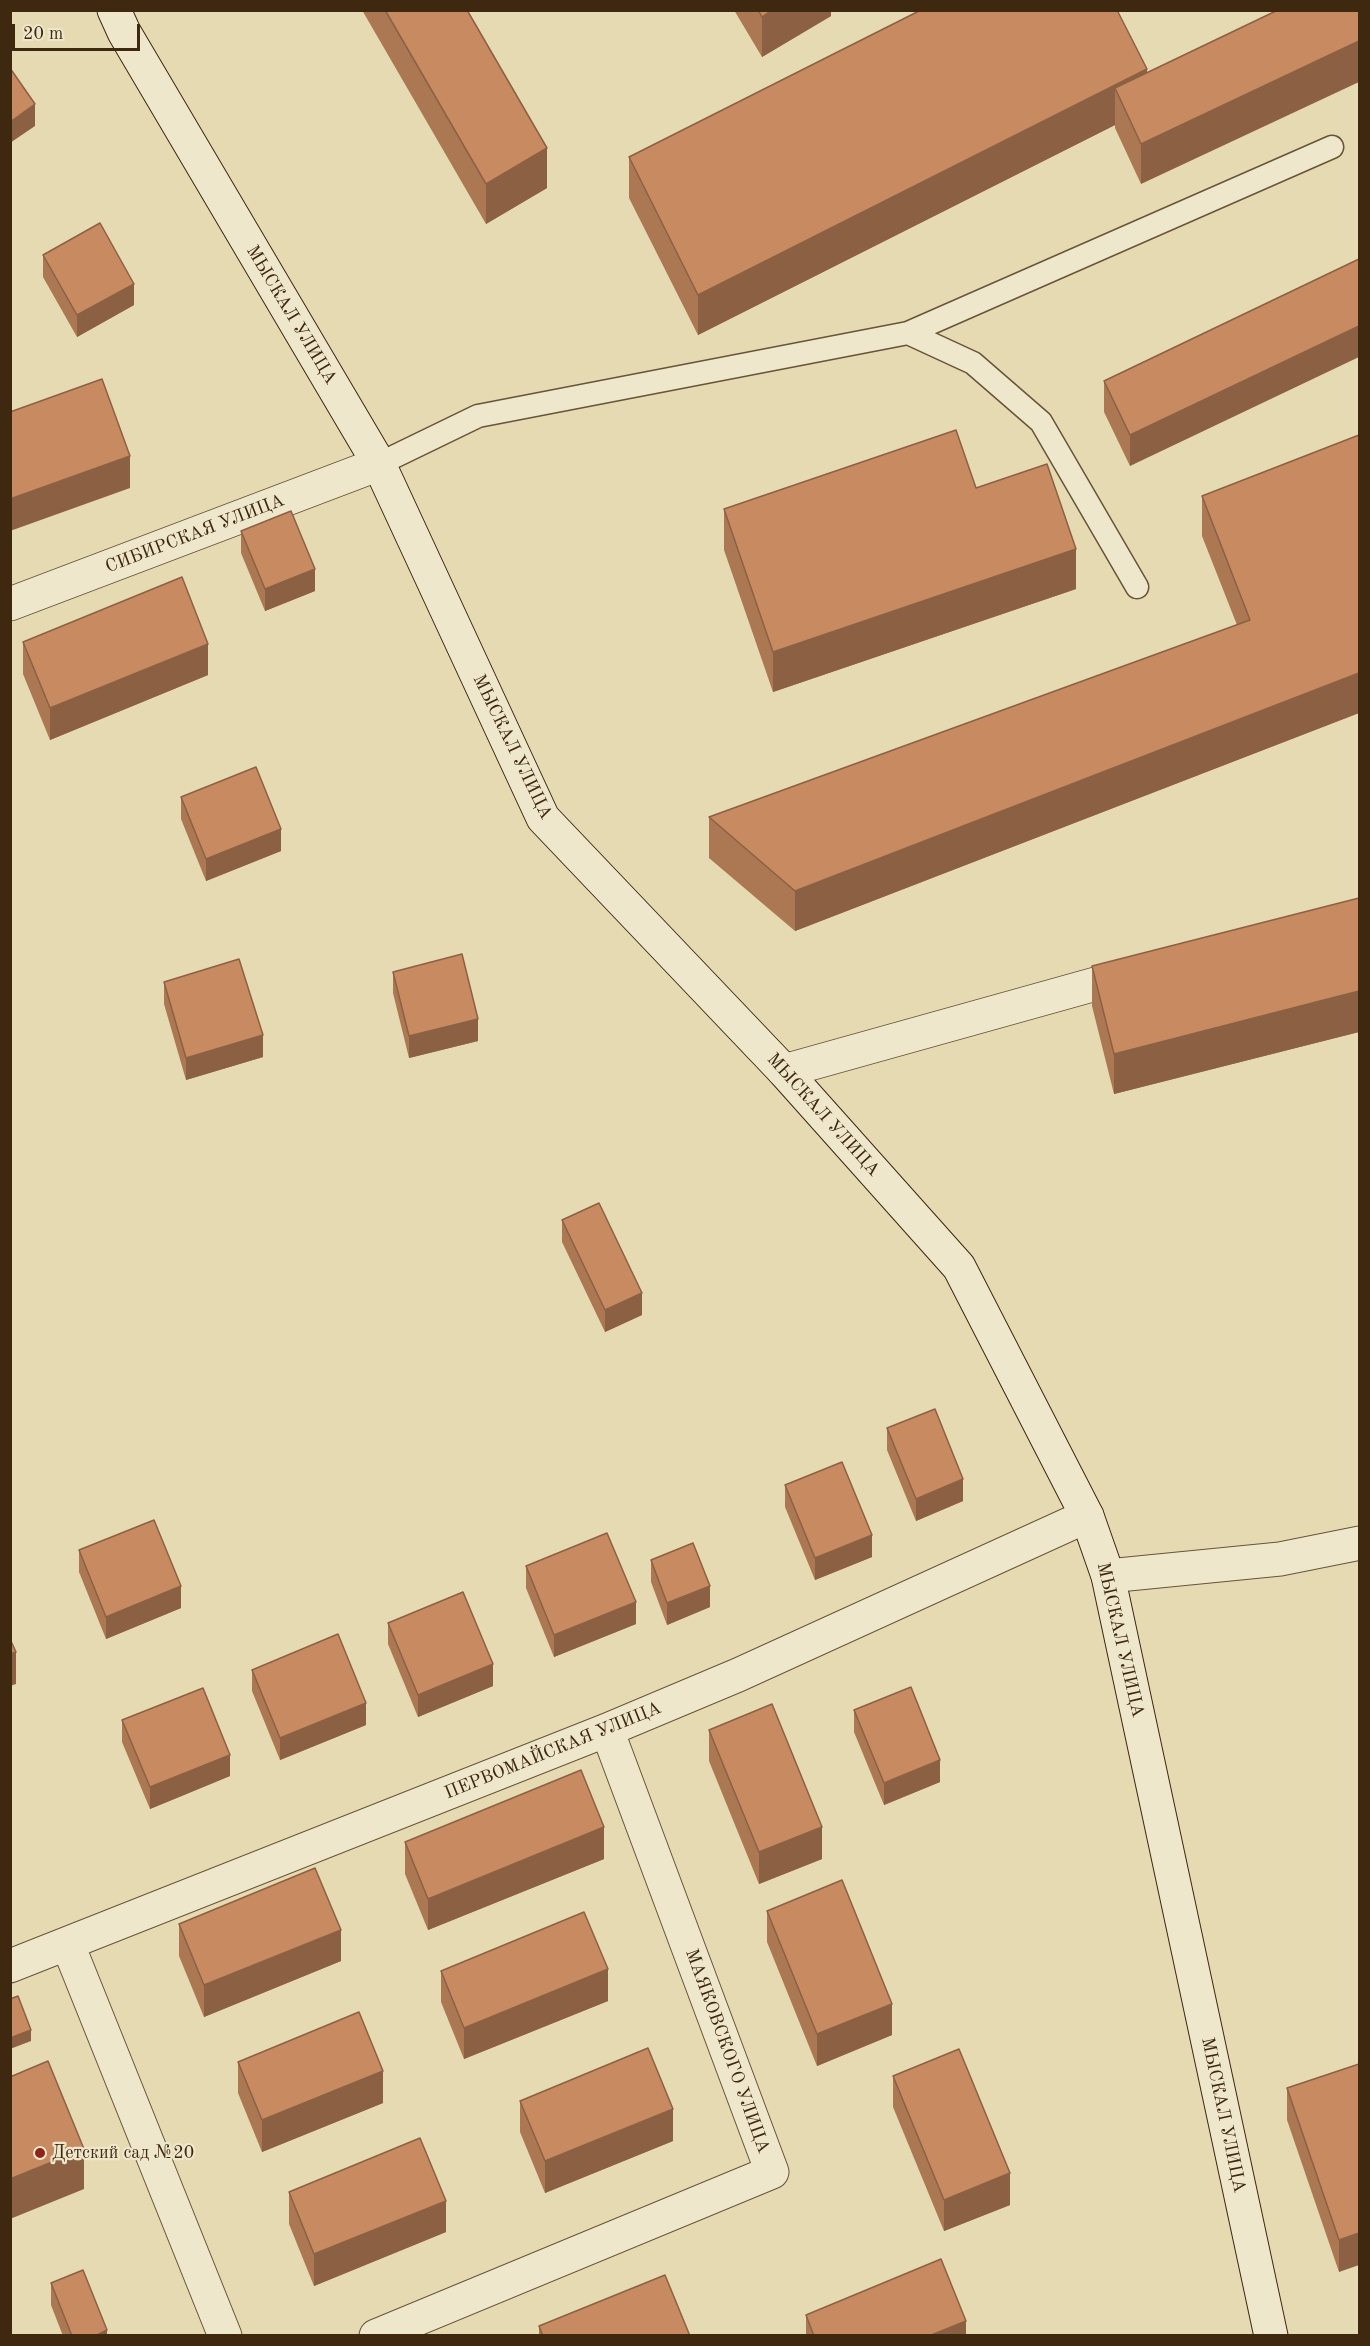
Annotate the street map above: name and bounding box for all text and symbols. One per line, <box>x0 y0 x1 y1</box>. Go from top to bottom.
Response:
scale bar <box>15 12 142 50</box>
text: 20 m <box>23 25 63 43</box>
street label: МЫСКАЛ УЛИЦА <box>241 242 341 388</box>
street label: СИБИРСКАЯ УЛИЦА <box>102 490 288 578</box>
street label: МЫСКАЛ УЛИЦА <box>468 671 556 823</box>
street label: МЫСКАЛ УЛИЦА <box>762 1049 884 1181</box>
street label: МЫСКАЛ УЛИЦА <box>1092 1560 1148 1720</box>
street label: ПЕРВОМАЙСКАЯ УЛИЦА <box>441 1698 665 1804</box>
street label: МАЯКОВСКОГО УЛИЦА <box>680 1946 774 2156</box>
street label: МЫСКАЛ УЛИЦА <box>1196 2035 1250 2195</box>
place label: Детский сад №20 <box>52 2142 194 2164</box>
marker: Детский сад №20 <box>33 2146 47 2160</box>

